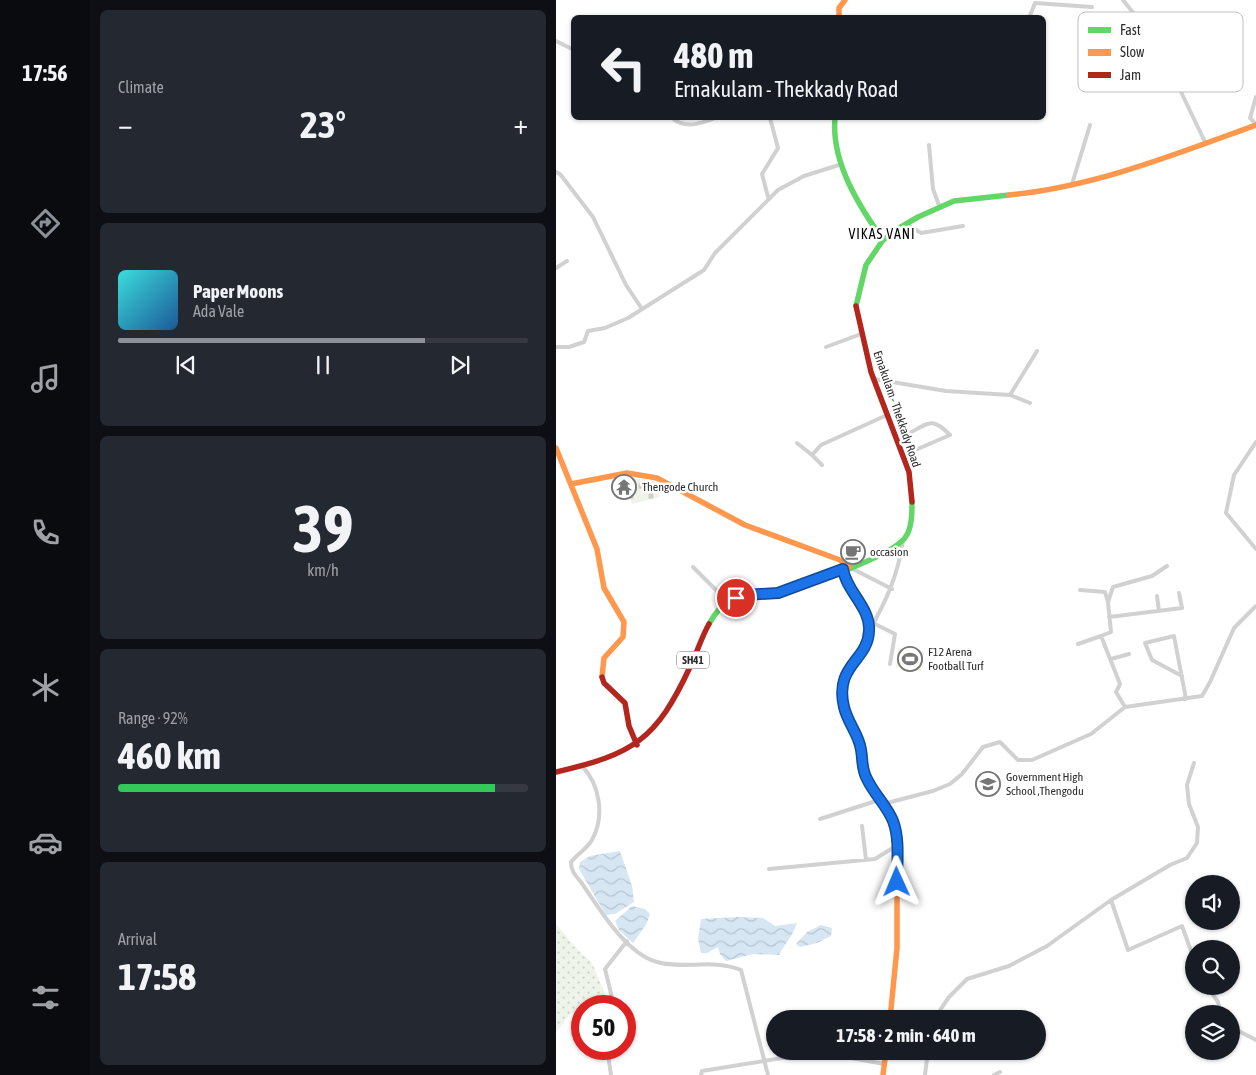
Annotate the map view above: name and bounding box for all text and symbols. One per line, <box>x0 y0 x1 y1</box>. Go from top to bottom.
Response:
legend <box>1078 12 1243 92</box>
text: Fast <box>1120 22 1141 38</box>
icon: left <box>591 35 656 100</box>
text: 480 m <box>674 35 753 75</box>
text: Slow <box>1120 44 1145 60</box>
text: 17:56 <box>22 60 68 86</box>
text: Jam <box>1120 67 1141 83</box>
text: Ernakulam - Thekkady Road <box>674 76 898 102</box>
text: Climate <box>118 78 164 96</box>
text: 23° <box>300 103 346 146</box>
text: − <box>118 108 133 140</box>
text: + <box>513 108 528 140</box>
icon: directions <box>28 206 63 241</box>
district label: VIKAS VANI <box>848 226 916 242</box>
text: Paper Moons <box>193 280 283 302</box>
text: Ada Vale <box>193 302 244 320</box>
street label: Ernakulam - Thekkady Road <box>870 349 924 469</box>
icon: previous <box>172 351 200 379</box>
icon: pause <box>309 351 337 379</box>
icon: next <box>446 351 474 379</box>
icon: music <box>28 361 63 396</box>
temple icon: Thengode Church <box>611 474 637 500</box>
place label: Thengode Church <box>642 480 718 494</box>
text: 39 <box>292 491 354 566</box>
icon: phone <box>28 515 63 550</box>
cafe icon: occasion <box>840 539 866 565</box>
place label: occasion <box>870 545 909 559</box>
text: km/h <box>307 561 339 579</box>
pin <box>715 577 757 619</box>
icon: arrive <box>722 584 750 612</box>
place label: F12 Arena Football Turf <box>928 645 984 673</box>
sports icon: F12 Arena Football Turf <box>897 646 923 672</box>
road number: SH41 <box>677 652 709 668</box>
icon: climate <box>28 670 63 705</box>
text: Range · 92% <box>118 709 188 727</box>
text: 460 km <box>118 734 221 777</box>
place label: Government High School ,Thengodu <box>1006 770 1084 798</box>
school or university icon: Government High School ,Thengodu <box>975 771 1001 797</box>
icon: car <box>28 825 63 860</box>
position arrow <box>870 855 922 907</box>
map controls <box>1185 875 1240 1060</box>
button: sound <box>1185 875 1240 930</box>
text: Arrival <box>118 930 157 948</box>
button: search <box>1185 940 1240 995</box>
text: 17:58 <box>118 955 196 998</box>
icon: filters <box>28 980 63 1015</box>
speed limit sign: 50 <box>571 995 636 1060</box>
button: layers <box>1185 1005 1240 1060</box>
text: 17:58 · 2 min · 640 m <box>836 1024 976 1046</box>

